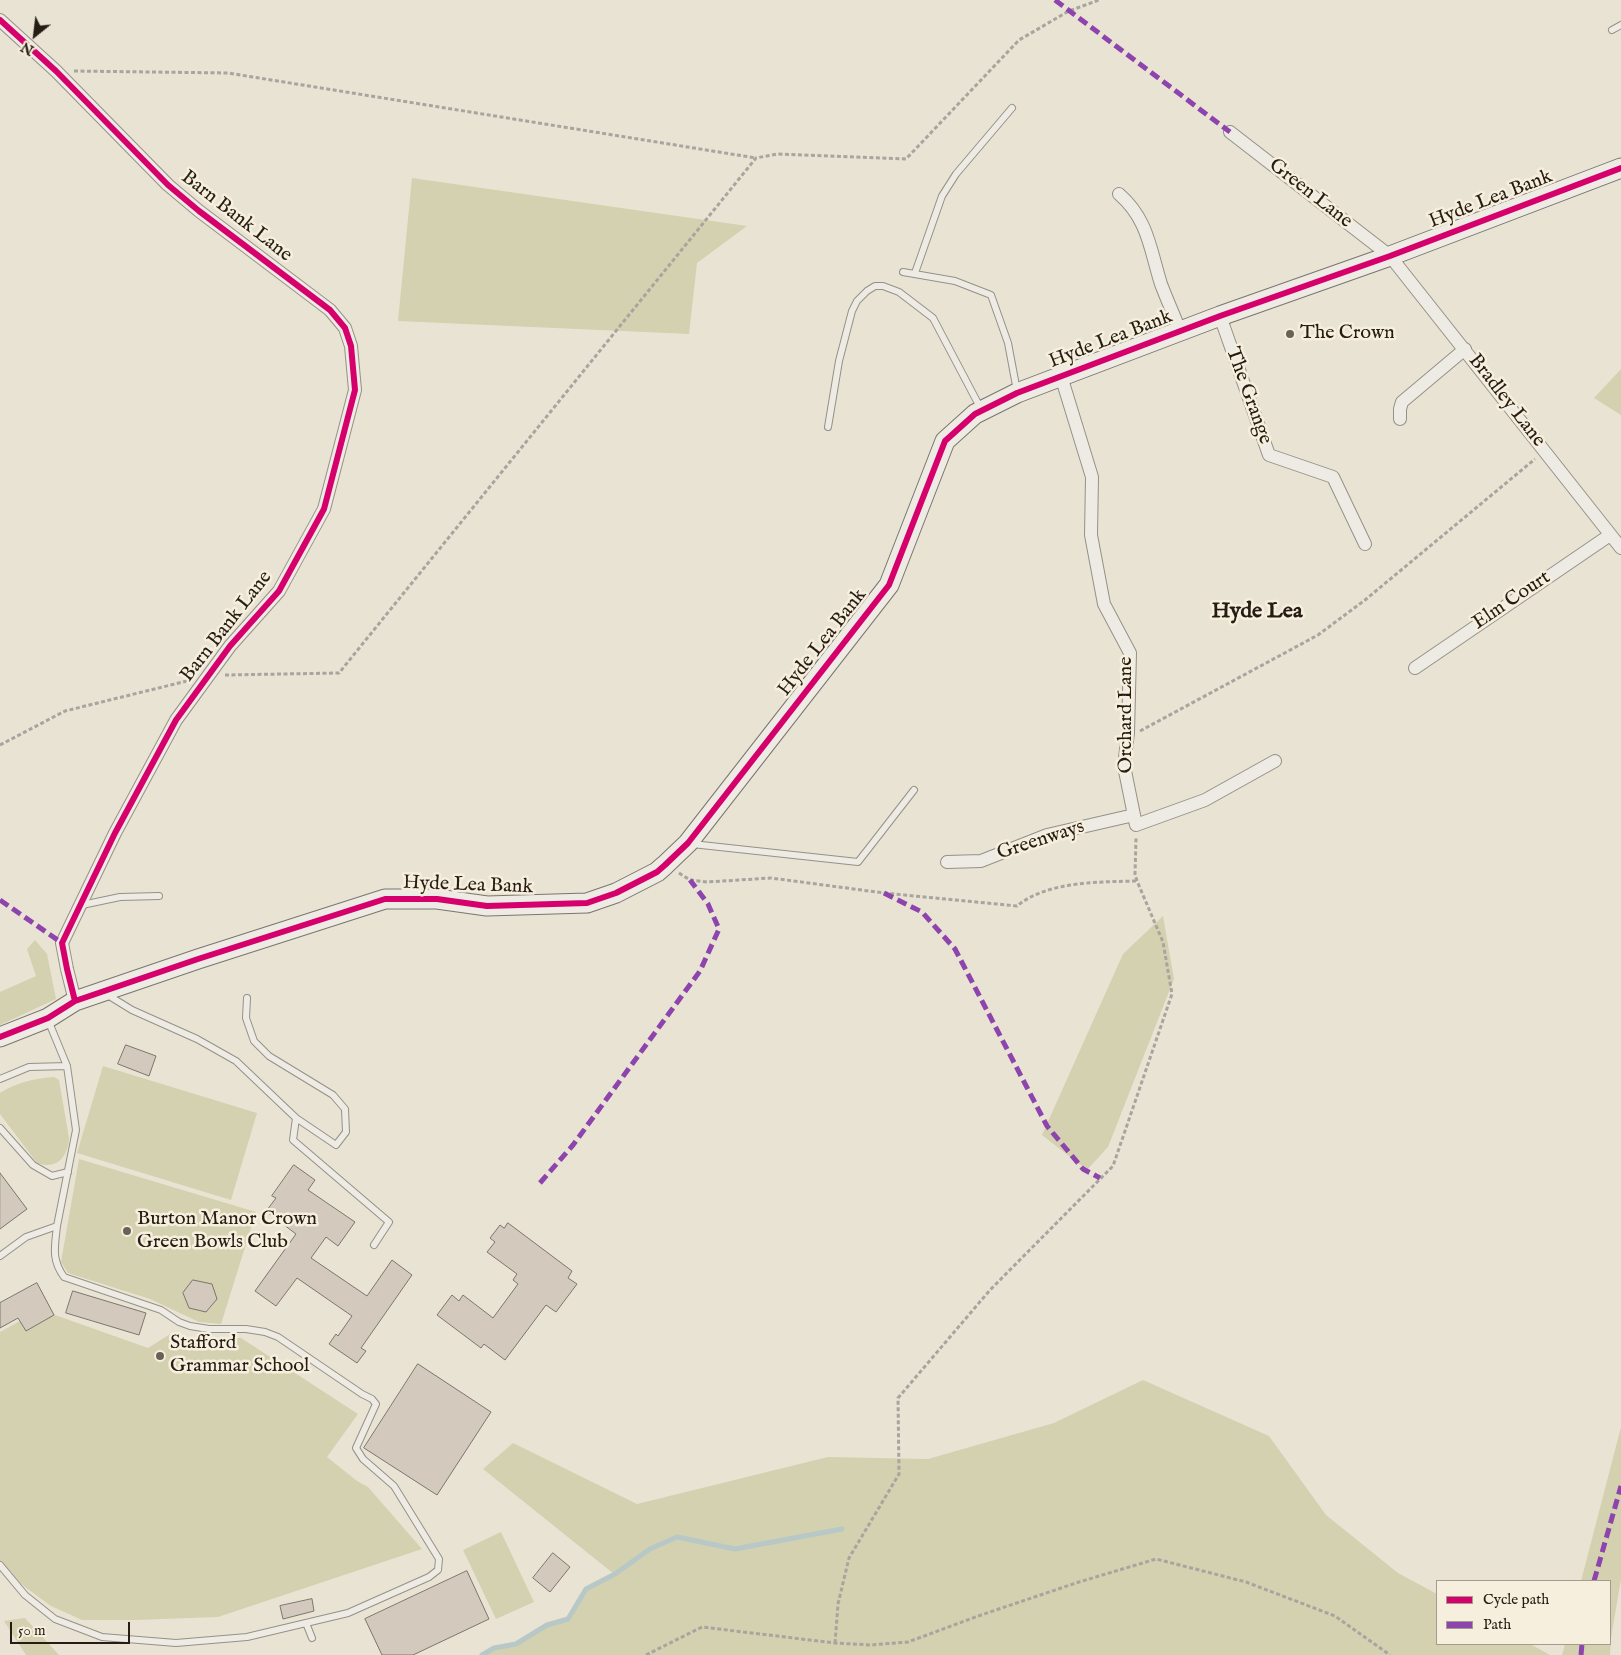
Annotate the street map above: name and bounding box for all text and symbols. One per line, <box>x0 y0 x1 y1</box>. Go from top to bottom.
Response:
north arrow <box>10 10 60 60</box>
text: N <box>18 37 37 59</box>
street label: Green Lane <box>1263 154 1357 234</box>
street label: Hyde Lea Bank <box>1426 165 1556 235</box>
street label: Barn Bank Lane <box>176 166 296 268</box>
street label: Hyde Lea Bank <box>1046 305 1176 375</box>
place label: The Crown <box>1300 322 1395 346</box>
marker: The Crown <box>1284 328 1296 340</box>
street label: The Grange <box>1219 344 1277 448</box>
street label: Bradley Lane <box>1462 350 1550 452</box>
street label: Elm Court <box>1469 566 1555 636</box>
street label: Barn Bank Lane <box>176 567 278 687</box>
street label: Hyde Lea Bank <box>773 584 873 702</box>
district label: Hyde Lea <box>1212 599 1302 625</box>
street label: Orchard Lane <box>1115 657 1139 773</box>
street label: Greenways <box>994 816 1088 866</box>
street label: Hyde Lea Bank <box>403 872 533 900</box>
place label: Burton Manor Crown Green Bowls Club <box>137 1208 317 1255</box>
marker: Burton Manor Crown Green Bowls Club <box>121 1225 133 1237</box>
place label: Stafford Grammar School <box>170 1332 310 1379</box>
marker: Stafford Grammar School <box>154 1350 166 1362</box>
legend <box>1436 1580 1611 1645</box>
text: Cycle path <box>1483 1590 1549 1609</box>
scale bar <box>12 1612 132 1644</box>
text: Path <box>1483 1615 1511 1634</box>
text: 50 m <box>18 1621 46 1640</box>

